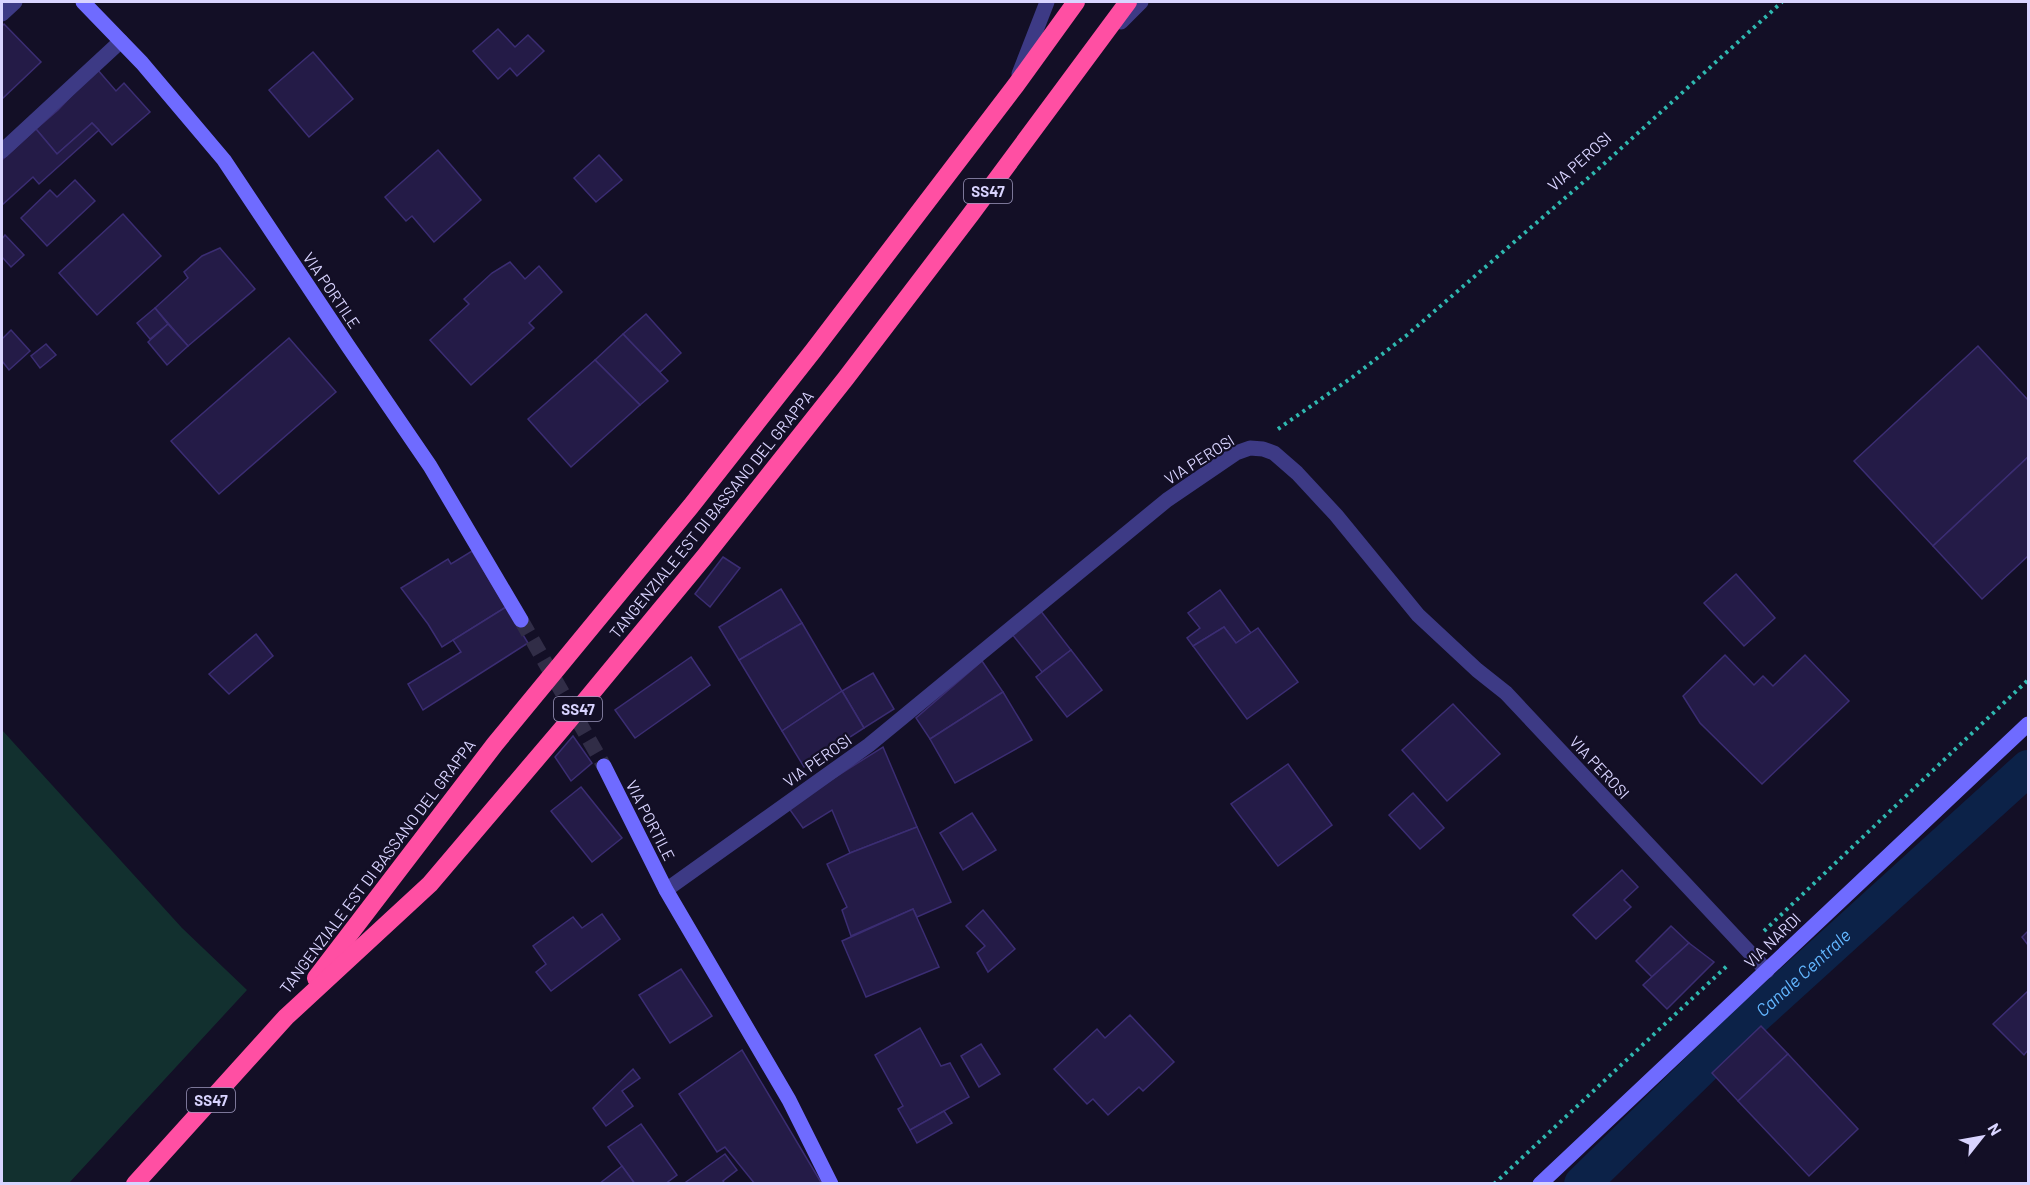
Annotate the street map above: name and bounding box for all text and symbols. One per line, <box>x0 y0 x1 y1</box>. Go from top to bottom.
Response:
street label: VIA PEROSI <box>1543 128 1615 194</box>
road number: SS47 <box>964 179 1012 203</box>
street label: VIA PORTILE <box>300 248 364 332</box>
street label: TANGENZIALE EST DI BASSANO DEL GRAPPA <box>605 386 817 642</box>
street label: VIA PEROSI <box>1161 430 1237 488</box>
road number: SS47 <box>554 697 602 721</box>
street label: VIA PEROSI <box>779 730 855 790</box>
street label: VIA PEROSI <box>1566 732 1634 802</box>
street label: TANGENZIALE EST DI BASSANO DEL GRAPPA <box>275 735 479 997</box>
street label: VIA PORTILE <box>623 777 679 863</box>
street label: VIA NARDI <box>1740 909 1804 971</box>
water label: Canale Centrale <box>1751 924 1855 1021</box>
road number: SS47 <box>187 1088 235 1112</box>
north arrow <box>1952 1107 2012 1167</box>
text: N <box>1984 1120 2006 1138</box>

